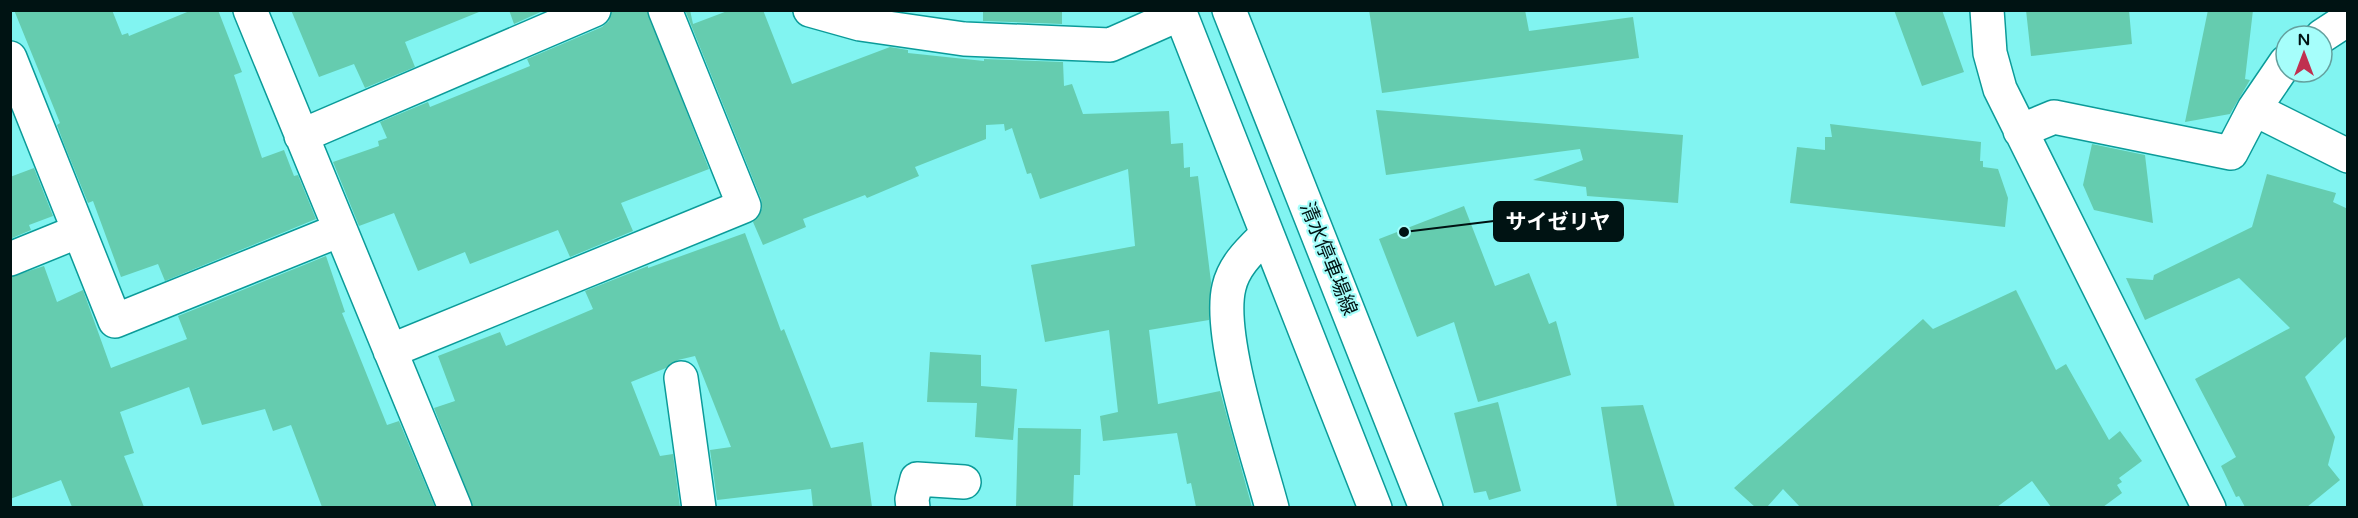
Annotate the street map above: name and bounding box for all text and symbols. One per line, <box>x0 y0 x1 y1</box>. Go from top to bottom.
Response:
north arrow <box>2274 24 2334 84</box>
text: N <box>2298 30 2310 50</box>
street label: 清水停車場線 <box>1294 199 1362 319</box>
callout: サイゼリヤ <box>1494 202 1623 241</box>
text: サイゼリヤ <box>1506 210 1611 235</box>

